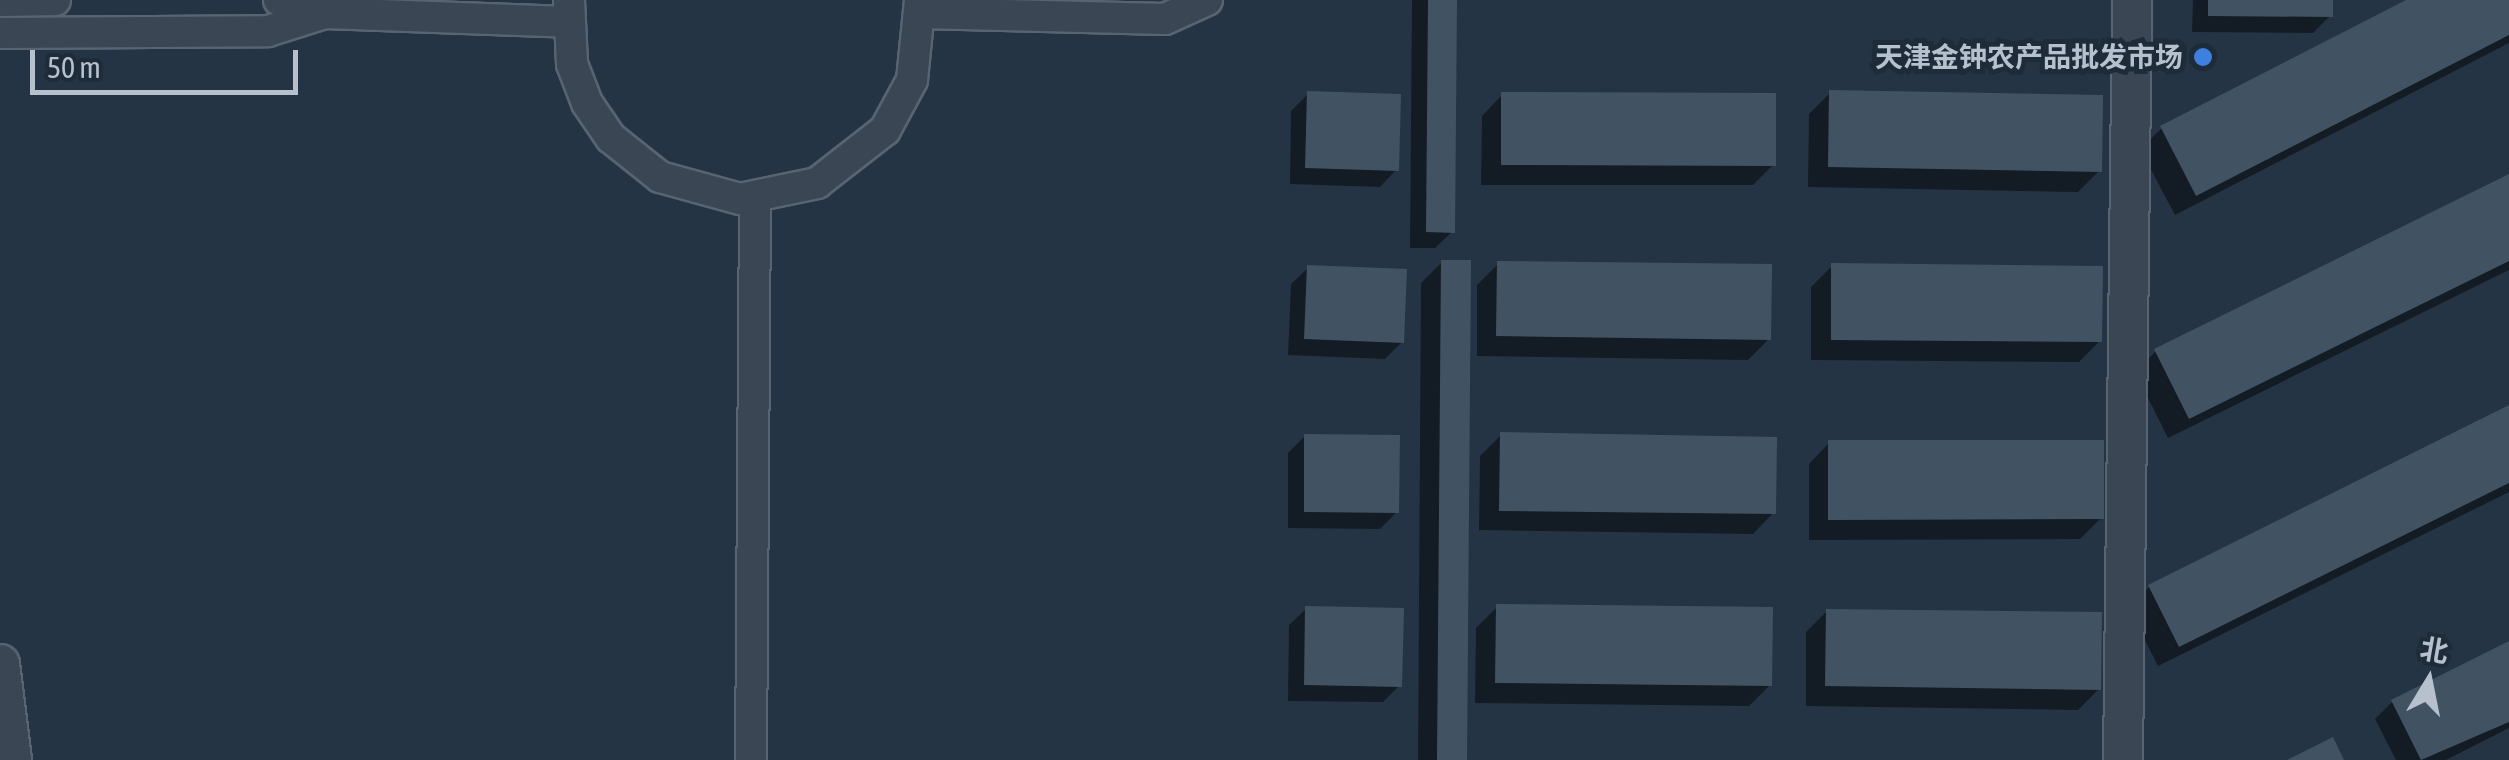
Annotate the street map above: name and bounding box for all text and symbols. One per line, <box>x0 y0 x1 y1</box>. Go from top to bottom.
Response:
scale bar <box>35 30 302 92</box>
place label: 天津金钟农产品批发市场 <box>1875 40 2183 74</box>
marker: 天津金钟农产品批发市场 <box>2192 46 2214 68</box>
text: 50 m <box>47 50 101 84</box>
north arrow <box>2379 630 2479 730</box>
text: 北 <box>2418 632 2451 669</box>

